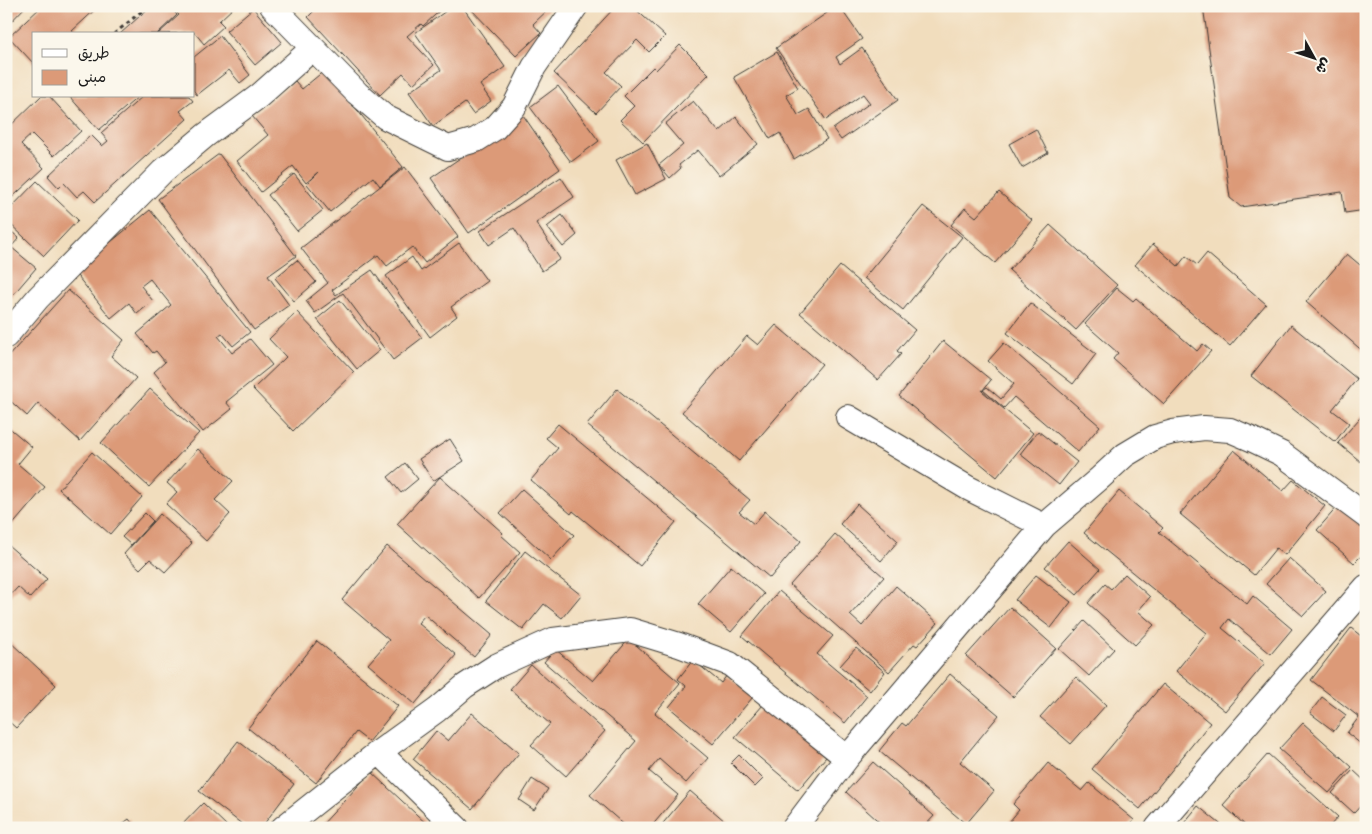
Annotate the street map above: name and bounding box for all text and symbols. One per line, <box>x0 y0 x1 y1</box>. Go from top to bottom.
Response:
legend <box>32 32 195 98</box>
north arrow <box>1290 32 1340 82</box>
text: طريق <box>78 46 110 64</box>
text: ش <box>1311 53 1334 76</box>
text: مبنى <box>78 70 106 88</box>

